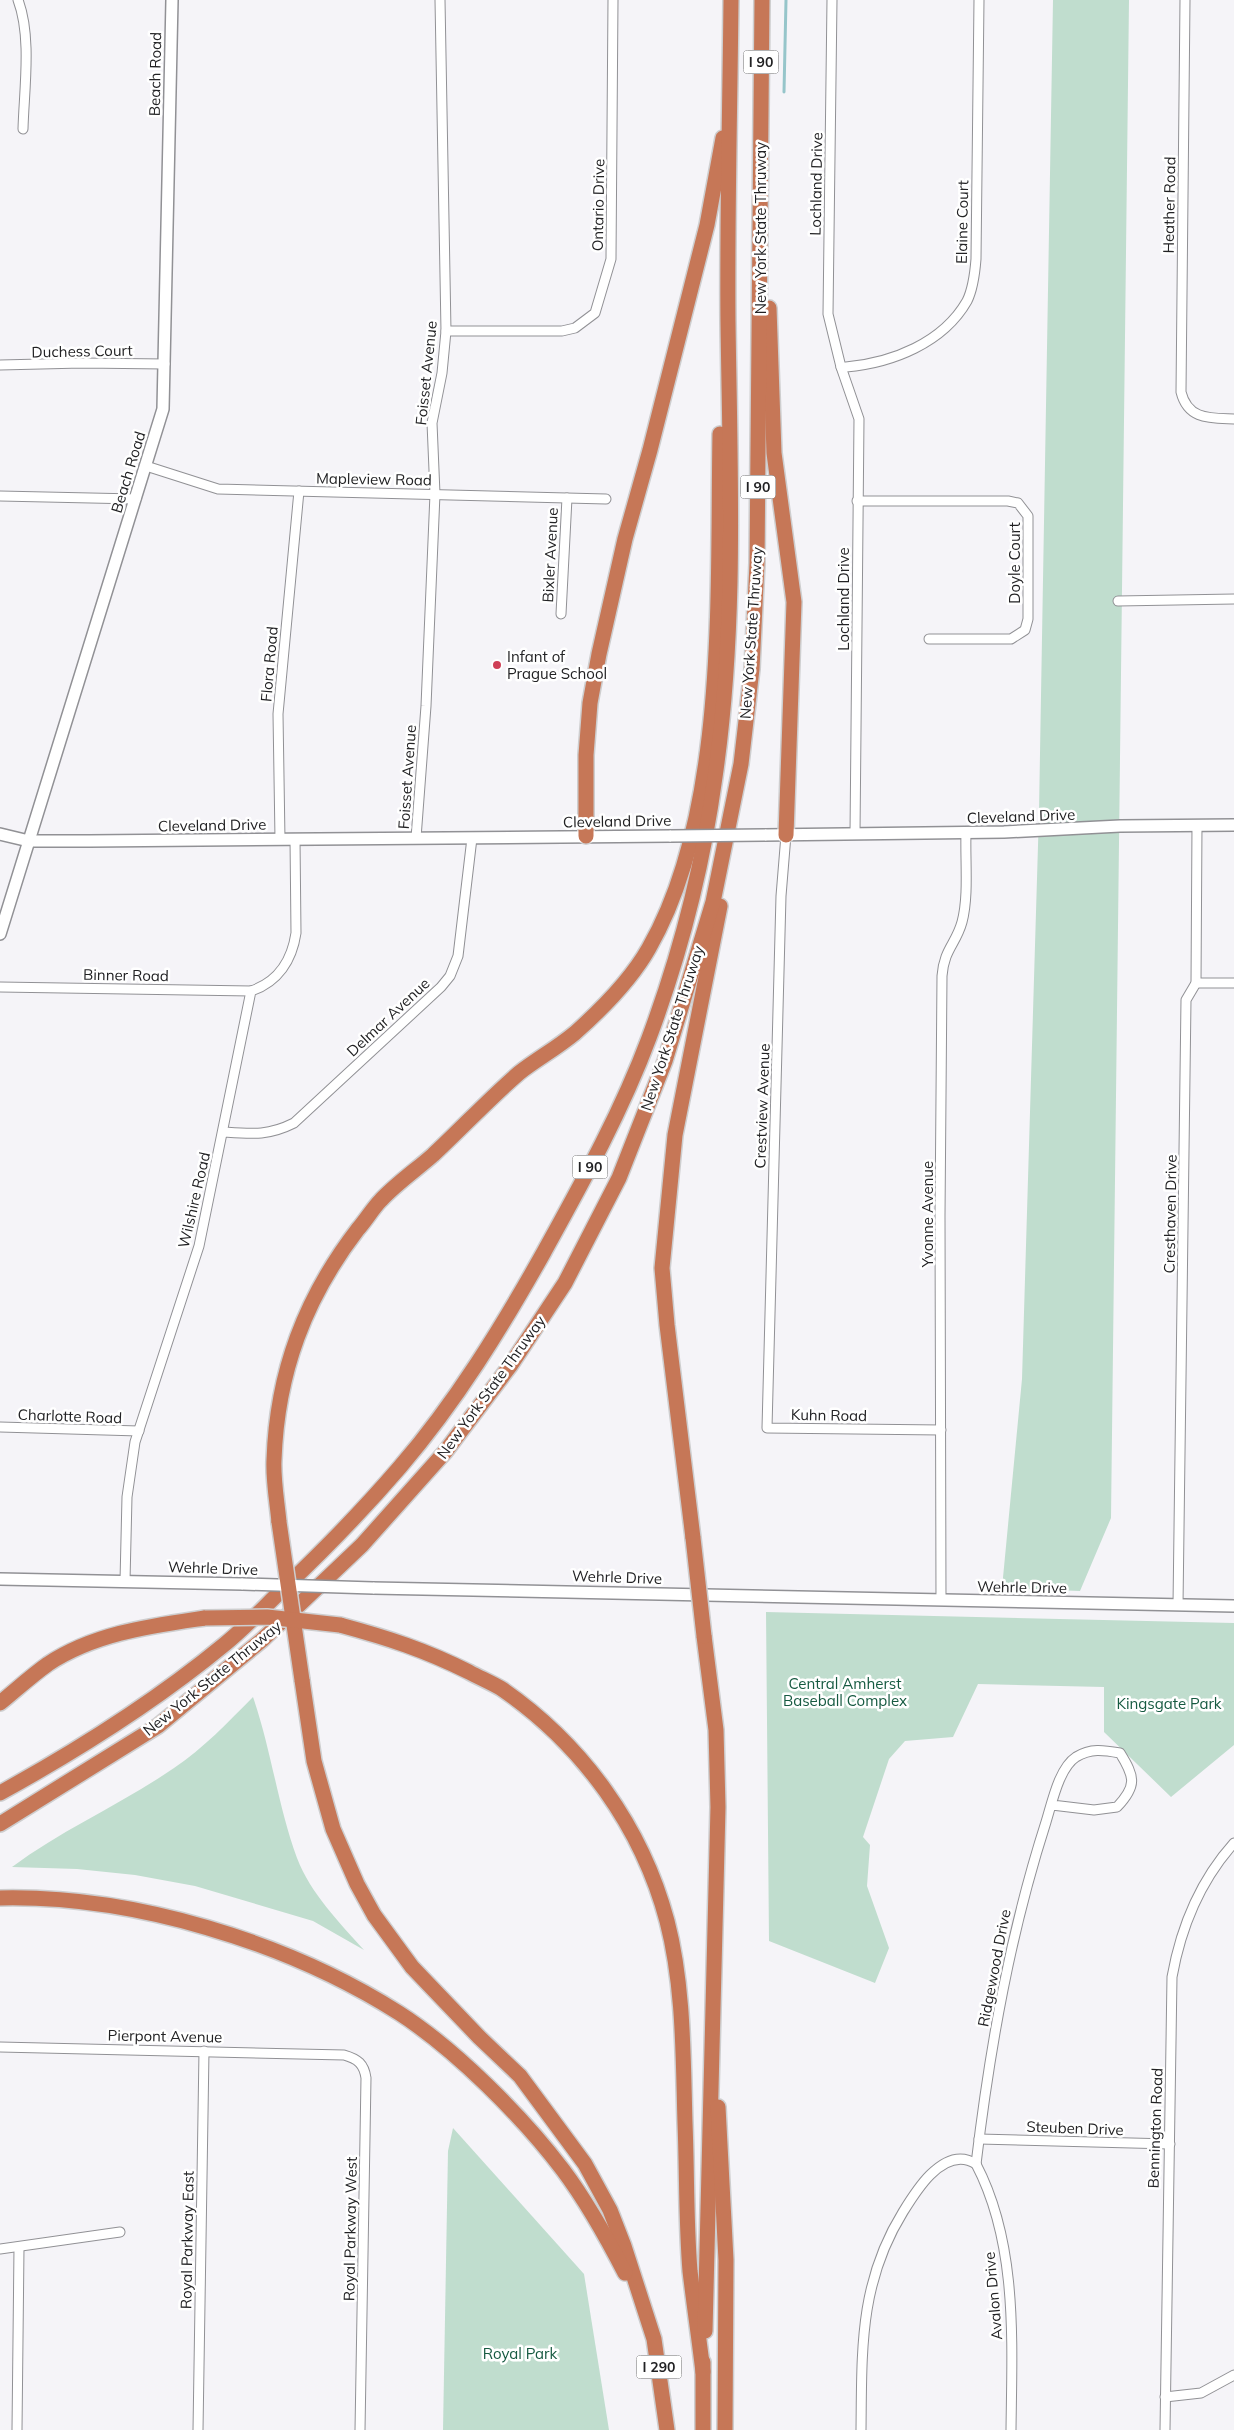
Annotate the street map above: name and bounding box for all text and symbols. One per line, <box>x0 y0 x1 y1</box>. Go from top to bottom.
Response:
street label: Beach Road <box>145 32 165 116</box>
road number: I 90 <box>744 51 778 74</box>
street label: Lochland Drive <box>806 132 826 236</box>
street label: New York State Thruway <box>751 142 770 314</box>
street label: Heather Road <box>1159 156 1179 254</box>
street label: Ontario Drive <box>588 159 608 251</box>
street label: Elaine Court <box>952 180 972 264</box>
street label: Foisset Avenue <box>411 320 441 426</box>
street label: Duchess Court <box>31 341 133 361</box>
street label: Beach Road <box>107 429 149 515</box>
street label: Mapleview Road <box>316 468 432 490</box>
road number: I 90 <box>740 476 776 498</box>
street label: Bixler Avenue <box>538 507 562 603</box>
street label: Doyle Court <box>1005 522 1024 604</box>
street label: New York State Thruway <box>736 546 766 720</box>
street label: Lochland Drive <box>834 547 853 651</box>
street label: Flora Road <box>256 626 282 702</box>
place label: Infant of Prague School <box>507 647 607 683</box>
marker: Infant of Prague School <box>491 659 503 671</box>
street label: Foisset Avenue <box>394 724 420 830</box>
street label: Cleveland Drive <box>966 805 1076 827</box>
street label: Cleveland Drive <box>563 811 671 831</box>
street label: Cleveland Drive <box>158 815 266 835</box>
street label: New York State Thruway <box>636 943 708 1113</box>
street label: Binner Road <box>83 965 169 985</box>
street label: Delmar Avenue <box>342 974 434 1060</box>
street label: Crestview Avenue <box>750 1043 774 1169</box>
street label: Wilshire Road <box>174 1150 214 1250</box>
street label: Cresthaven Drive <box>1159 1154 1181 1274</box>
road number: I 90 <box>572 1156 608 1178</box>
street label: Yvonne Avenue <box>918 1161 937 1268</box>
street label: New York State Thruway <box>433 1312 549 1462</box>
street label: Charlotte Road <box>17 1405 123 1427</box>
street label: Kuhn Road <box>791 1405 867 1425</box>
street label: Wehrle Drive <box>168 1557 258 1579</box>
street label: Wehrle Drive <box>572 1566 662 1588</box>
street label: Wehrle Drive <box>977 1577 1067 1597</box>
street label: New York State Thruway <box>139 1616 285 1740</box>
park label: Central Amherst Baseball Complex <box>783 1674 907 1710</box>
park label: Kingsgate Park <box>1116 1694 1222 1713</box>
street label: Ridgewood Drive <box>973 1908 1015 2028</box>
street label: Pierpont Avenue <box>107 2026 223 2046</box>
street label: Bennington Road <box>1143 2067 1167 2189</box>
street label: Steuben Drive <box>1026 2117 1124 2139</box>
street label: Royal Parkway West <box>339 2157 361 2301</box>
street label: Royal Parkway East <box>176 2171 198 2309</box>
street label: Avalon Drive <box>980 2251 1006 2341</box>
park label: Royal Park <box>483 2344 558 2363</box>
road number: I 290 <box>636 2356 682 2378</box>

